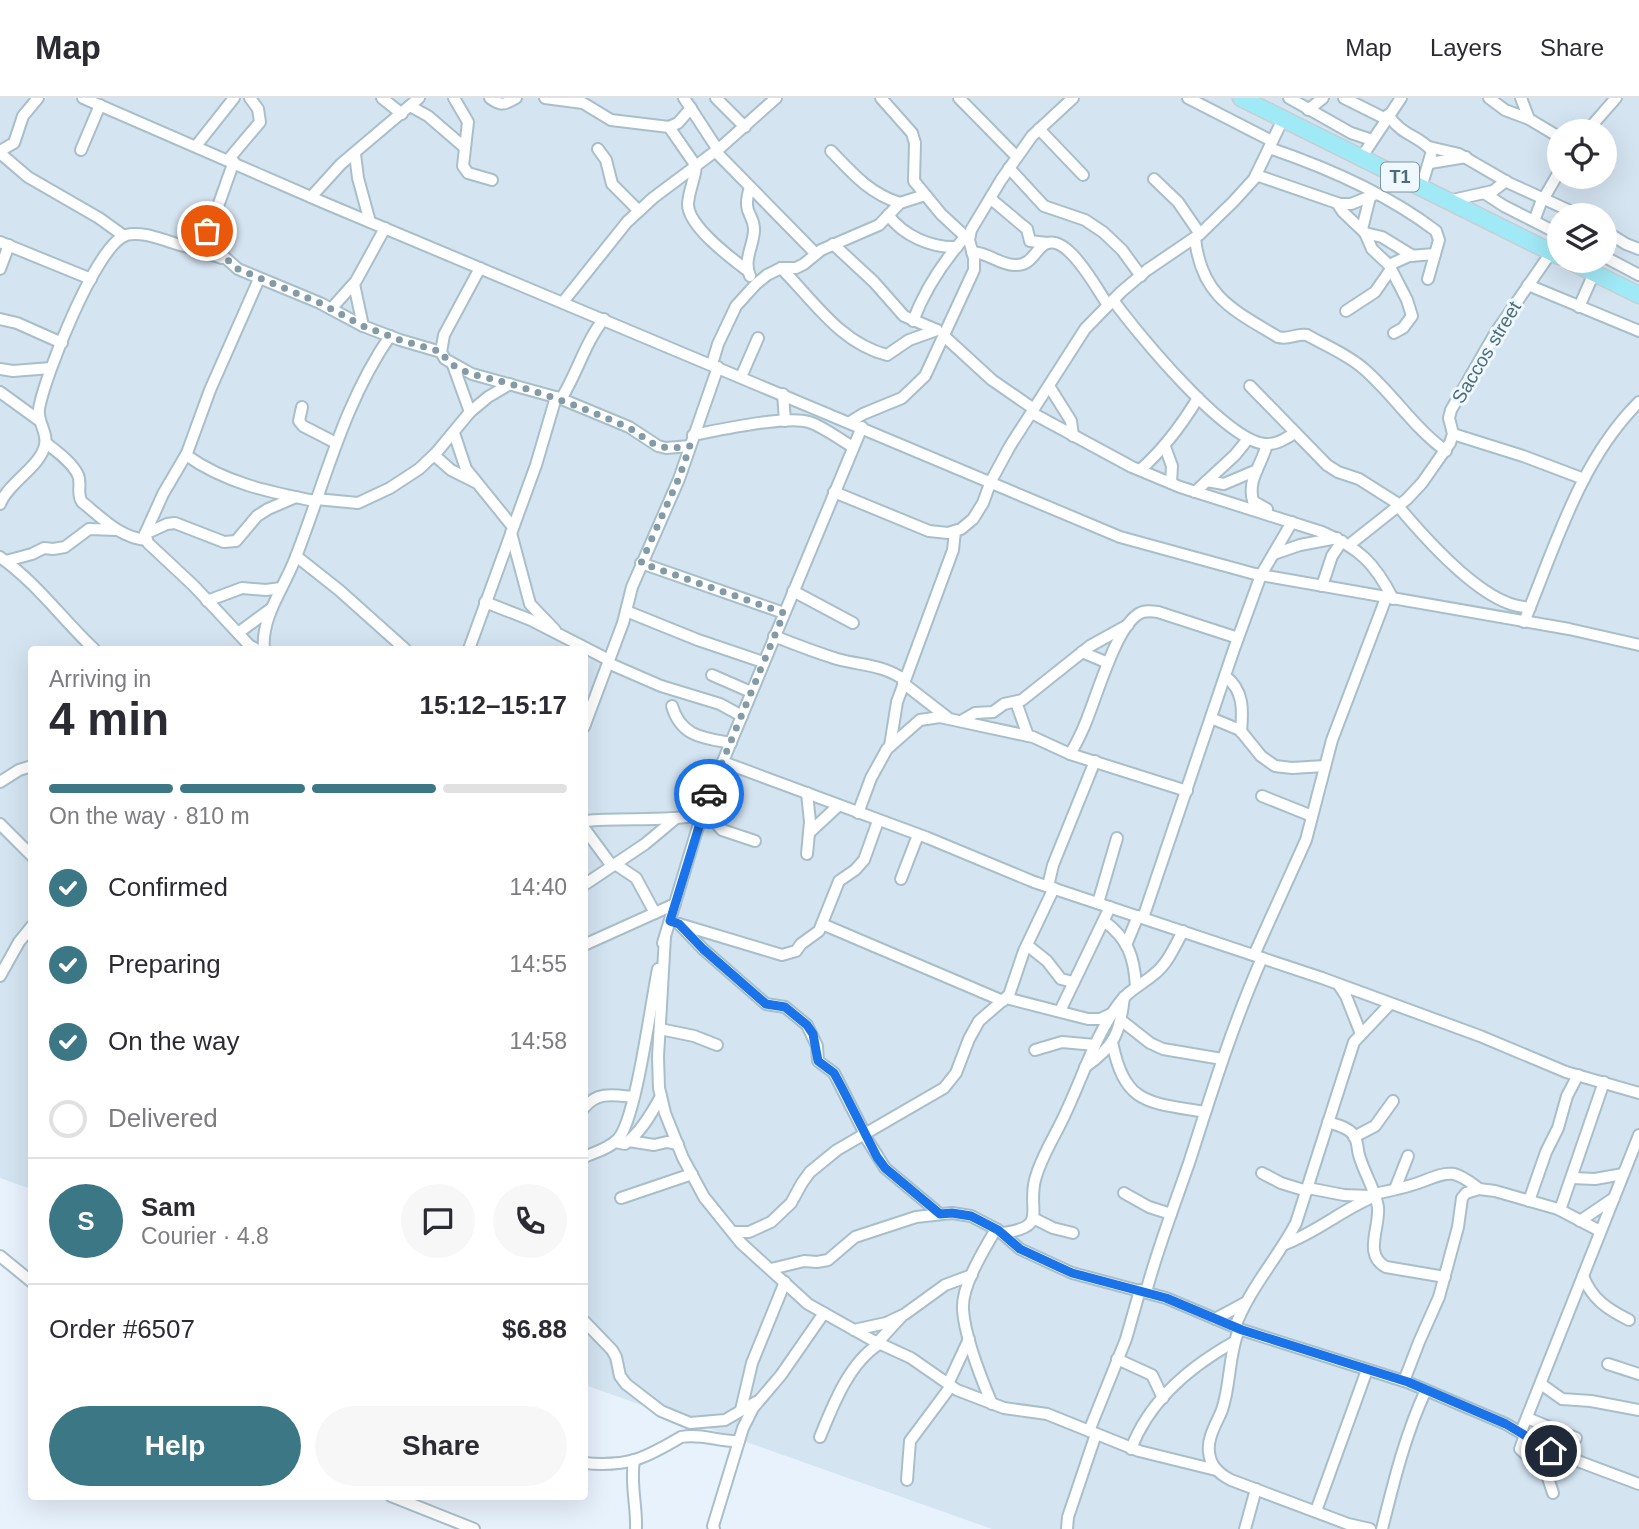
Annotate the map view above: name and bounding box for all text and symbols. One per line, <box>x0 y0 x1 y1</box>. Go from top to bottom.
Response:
text: Map <box>35 29 101 66</box>
text: Map <box>1345 34 1392 61</box>
text: Layers <box>1430 34 1502 61</box>
text: Share <box>1540 34 1604 61</box>
map controls <box>1547 119 1617 273</box>
button: locate <box>1547 119 1617 189</box>
road number: T1 <box>1381 162 1419 192</box>
pin <box>177 201 237 261</box>
button: layers <box>1547 203 1617 273</box>
icon: bag <box>188 212 226 250</box>
street label: Saccos street <box>1448 297 1525 407</box>
text: Arriving in <box>49 666 151 692</box>
text: 15:12–15:17 <box>420 690 567 720</box>
text: 4 min <box>49 693 169 745</box>
courier <box>674 759 744 829</box>
icon: car <box>690 775 728 813</box>
text: On the way · 810 m <box>49 803 250 829</box>
icon: check <box>49 869 87 907</box>
text: Confirmed <box>108 872 228 902</box>
text: 14:40 <box>509 874 567 900</box>
icon: check <box>49 946 87 984</box>
text: Preparing <box>108 949 221 979</box>
text: 14:55 <box>509 951 567 977</box>
icon: check <box>49 1023 87 1061</box>
text: On the way <box>108 1026 240 1056</box>
text: 14:58 <box>509 1028 567 1054</box>
text: Delivered <box>108 1103 218 1133</box>
button: chat <box>401 1184 475 1258</box>
button: phone <box>493 1184 567 1258</box>
text: Sam <box>141 1192 196 1222</box>
text: S <box>77 1206 95 1236</box>
text: Courier · 4.8 <box>141 1223 269 1249</box>
text: Order #6507 <box>49 1314 195 1344</box>
text: $6.88 <box>502 1314 567 1344</box>
button: Help <box>49 1406 301 1486</box>
button: Share <box>315 1406 567 1486</box>
pin <box>1521 1421 1581 1481</box>
icon: home <box>1532 1432 1570 1470</box>

